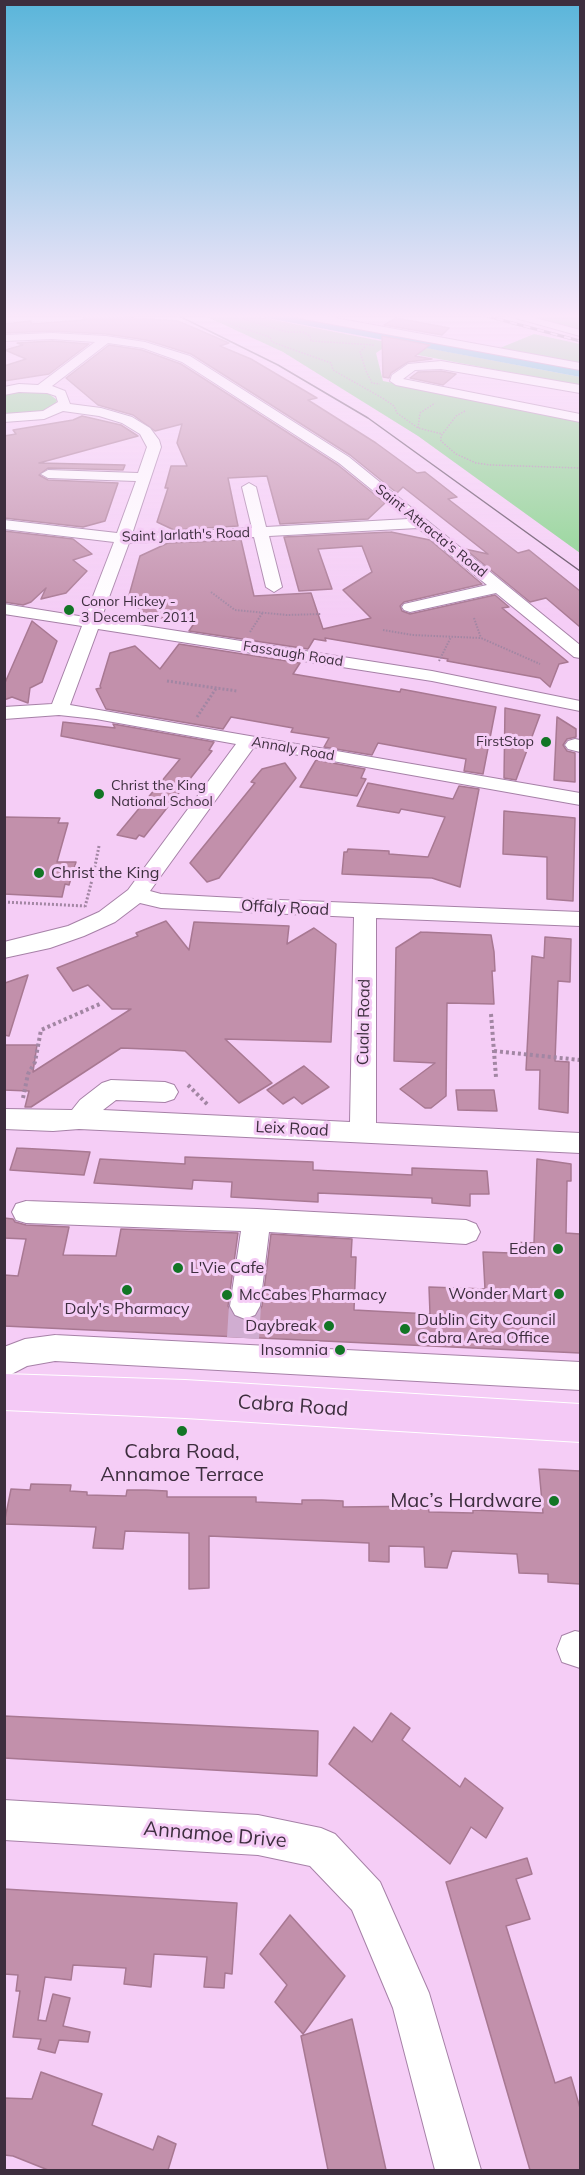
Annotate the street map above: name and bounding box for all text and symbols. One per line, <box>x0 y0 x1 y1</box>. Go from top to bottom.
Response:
street label: Saint Attracta's Road <box>372 481 490 581</box>
street label: Saint Jarlath's Road <box>122 524 250 546</box>
place label: Conor Hickey - 3 December 2011 <box>81 594 196 626</box>
marker: Conor Hickey - 3 December 2011 <box>62 603 76 617</box>
street label: Fassaugh Road <box>242 638 344 670</box>
street label: Annaly Road <box>250 733 336 765</box>
place label: FirstStop <box>476 734 534 750</box>
marker: FirstStop <box>539 735 553 749</box>
place label: Christ the King National School <box>111 778 213 810</box>
marker: Christ the King National School <box>92 787 106 801</box>
place label: Christ the King <box>51 863 159 883</box>
marker: Christ the King <box>32 866 46 880</box>
street label: Offaly Road <box>240 896 330 920</box>
street label: Cuala Road <box>354 979 374 1065</box>
street label: Leix Road <box>255 1117 329 1141</box>
place label: Eden <box>509 1239 546 1259</box>
marker: Eden <box>551 1242 565 1256</box>
place label: L'Vie Cafe <box>190 1258 264 1278</box>
marker: L'Vie Cafe <box>171 1261 185 1275</box>
marker: Daly's Pharmacy <box>120 1283 134 1297</box>
place label: Wonder Mart <box>448 1284 547 1304</box>
place label: McCabes Pharmacy <box>239 1285 387 1305</box>
marker: Wonder Mart <box>552 1287 566 1301</box>
marker: McCabes Pharmacy <box>220 1288 234 1302</box>
place label: Daly's Pharmacy <box>65 1299 189 1319</box>
place label: Dublin City Council Cabra Area Office <box>417 1310 556 1348</box>
place label: Daybreak <box>245 1316 317 1336</box>
marker: Daybreak <box>322 1319 336 1333</box>
marker: Dublin City Council Cabra Area Office <box>398 1322 412 1336</box>
place label: Insomnia <box>261 1340 328 1360</box>
marker: Insomnia <box>333 1343 347 1357</box>
street label: Cabra Road <box>237 1390 349 1422</box>
marker: Cabra Road, Annamoe Terrace <box>175 1424 189 1438</box>
place label: Cabra Road, Annamoe Terrace <box>100 1440 264 1487</box>
place label: Mac’s Hardware <box>390 1489 542 1513</box>
marker: Mac’s Hardware <box>547 1494 561 1508</box>
street label: Annamoe Drive <box>142 1817 288 1853</box>

